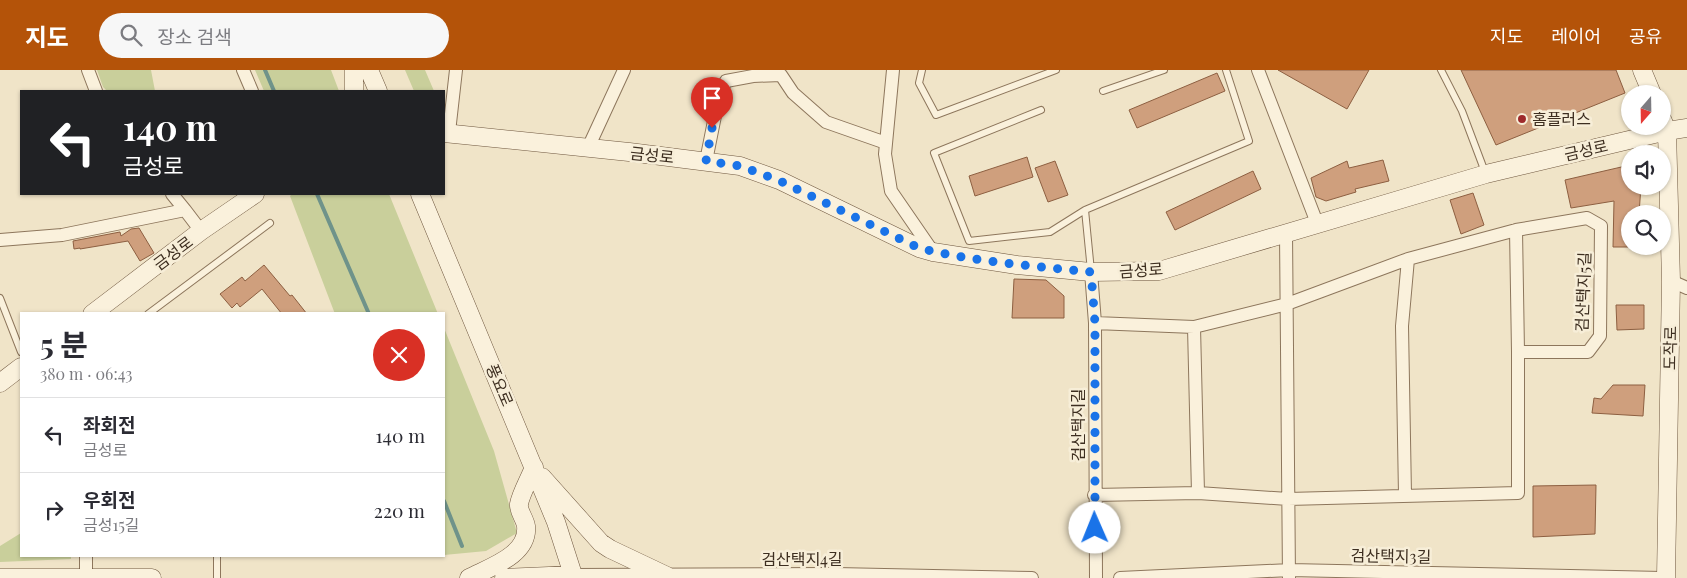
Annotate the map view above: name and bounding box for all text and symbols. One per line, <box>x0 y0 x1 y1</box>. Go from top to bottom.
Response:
search box <box>99 13 449 58</box>
text: 지도 <box>25 20 69 52</box>
icon: search <box>117 21 145 49</box>
text: 장소 검색 <box>157 23 232 49</box>
text: 지도 <box>1490 24 1523 48</box>
text: 레이어 <box>1551 24 1601 48</box>
text: 공유 <box>1629 24 1662 48</box>
pin <box>691 77 733 128</box>
icon: arrive <box>698 84 726 112</box>
north arrow <box>1621 85 1671 135</box>
map controls <box>1621 85 1671 255</box>
text: 140 m <box>123 103 217 150</box>
place label: 홈플러스 <box>1532 108 1591 129</box>
icon: left <box>40 110 105 175</box>
marker: 홈플러스 <box>1516 113 1528 125</box>
street label: 금성로 <box>1562 134 1610 165</box>
street label: 금성로 <box>629 142 675 167</box>
button: sound <box>1621 145 1671 195</box>
text: 금성로 <box>123 150 184 180</box>
button: search <box>1621 205 1671 255</box>
street label: 금성로 <box>149 231 197 274</box>
street label: 검산택지5길 <box>1571 252 1594 332</box>
street label: 금성로 <box>1118 257 1164 282</box>
text: 5 분 <box>40 324 88 364</box>
street label: 도작로 <box>1659 325 1680 370</box>
button: close <box>373 329 425 381</box>
street label: 풍요로 <box>482 360 519 409</box>
text: 380 m · 06:43 <box>40 363 132 384</box>
street label: 검산택지길 <box>1067 388 1088 462</box>
text: 좌회전 <box>83 411 135 437</box>
icon: left <box>40 421 68 449</box>
text: 140 m <box>376 422 425 448</box>
text: 금성로 <box>83 439 127 460</box>
text: 우회전 <box>83 486 135 512</box>
icon: right <box>40 496 68 524</box>
text: 220 m <box>374 497 425 523</box>
position arrow <box>1068 501 1120 553</box>
text: 금성15길 <box>83 514 140 535</box>
street label: 검산택지3길 <box>1350 544 1432 567</box>
street label: 검산택지4길 <box>761 548 843 569</box>

